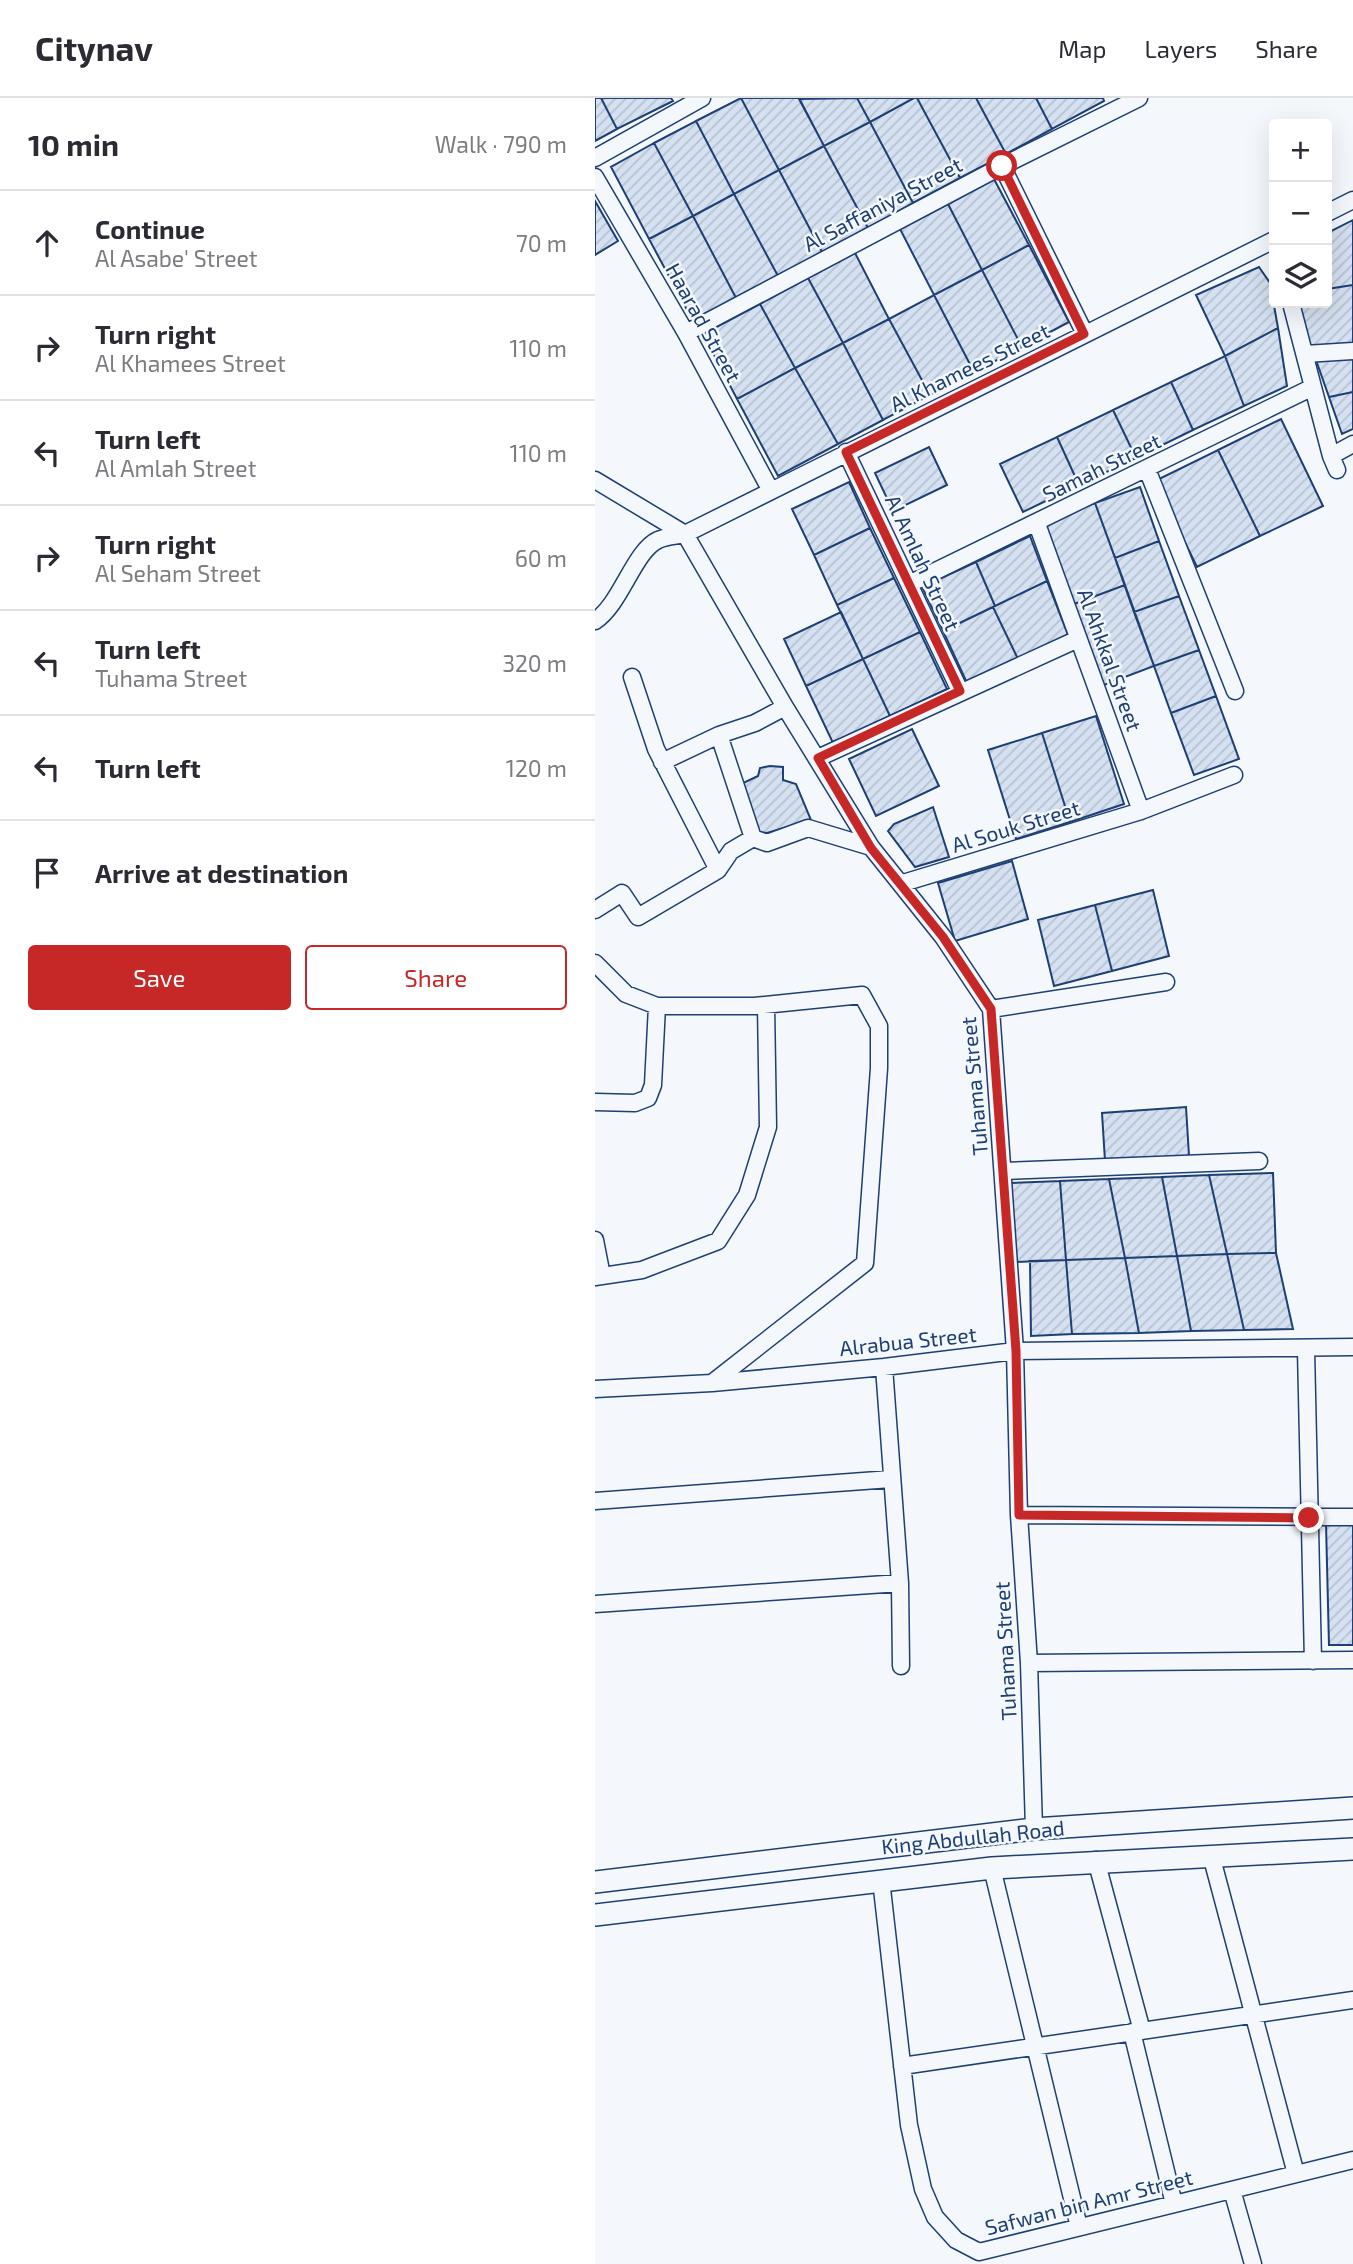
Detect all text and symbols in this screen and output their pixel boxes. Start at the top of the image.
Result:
text: Citynav [35,28,153,68]
text: Map [1058,34,1106,63]
text: Layers [1144,34,1217,63]
text: Share [1255,34,1318,63]
map controls [1269,119,1332,308]
button: + [1269,119,1332,182]
text: 10 min [28,126,119,162]
text: Walk · 790 m [435,130,567,158]
route start [986,150,1017,181]
street label: Al Saffaniya Street [799,151,966,256]
button: − [1269,182,1332,245]
text: Continue [95,213,205,244]
icon: ahead [28,224,66,262]
text: 70 m [516,229,567,257]
text: Al Asabe' Street [95,244,258,272]
button: layers [1269,245,1332,308]
street label: Haarad Street [661,258,747,386]
street label: Al Khamees Street [886,317,1053,416]
text: Turn right [95,318,216,349]
icon: right [28,329,66,367]
text: 110 m [510,334,567,362]
text: Al Khamees Street [95,349,286,377]
text: Turn left [95,423,201,454]
street label: Samah Street [1038,427,1165,506]
icon: left [28,434,66,472]
text: 110 m [510,439,567,467]
text: Al Amlah Street [95,454,256,482]
street label: Al Amlah Street [881,490,966,634]
text: Turn right [95,528,216,559]
icon: right [28,539,66,577]
text: 60 m [515,544,567,572]
text: Al Seham Street [95,559,261,587]
street label: Al Ahkkal Street [1073,585,1148,734]
text: Turn left [95,633,201,664]
icon: left [28,644,66,682]
text: 320 m [502,649,567,677]
text: Tuhama Street [95,664,247,692]
icon: left [28,749,66,787]
text: Turn left [95,752,201,783]
text: 120 m [506,754,567,782]
street label: Al Souk Street [948,794,1083,857]
icon: arrive [28,854,66,892]
text: Arrive at destination [95,857,348,888]
button: Save [28,945,291,1010]
button: Share [305,945,567,1010]
street label: Tuhama Street [955,1016,992,1156]
street label: Alrabua Street [838,1321,978,1360]
route end [1293,1502,1324,1533]
street label: Tuhama Street [988,1581,1021,1721]
street label: King Abdullah Road [880,1814,1066,1859]
street label: Safwan bin Amr Street [982,2164,1195,2239]

